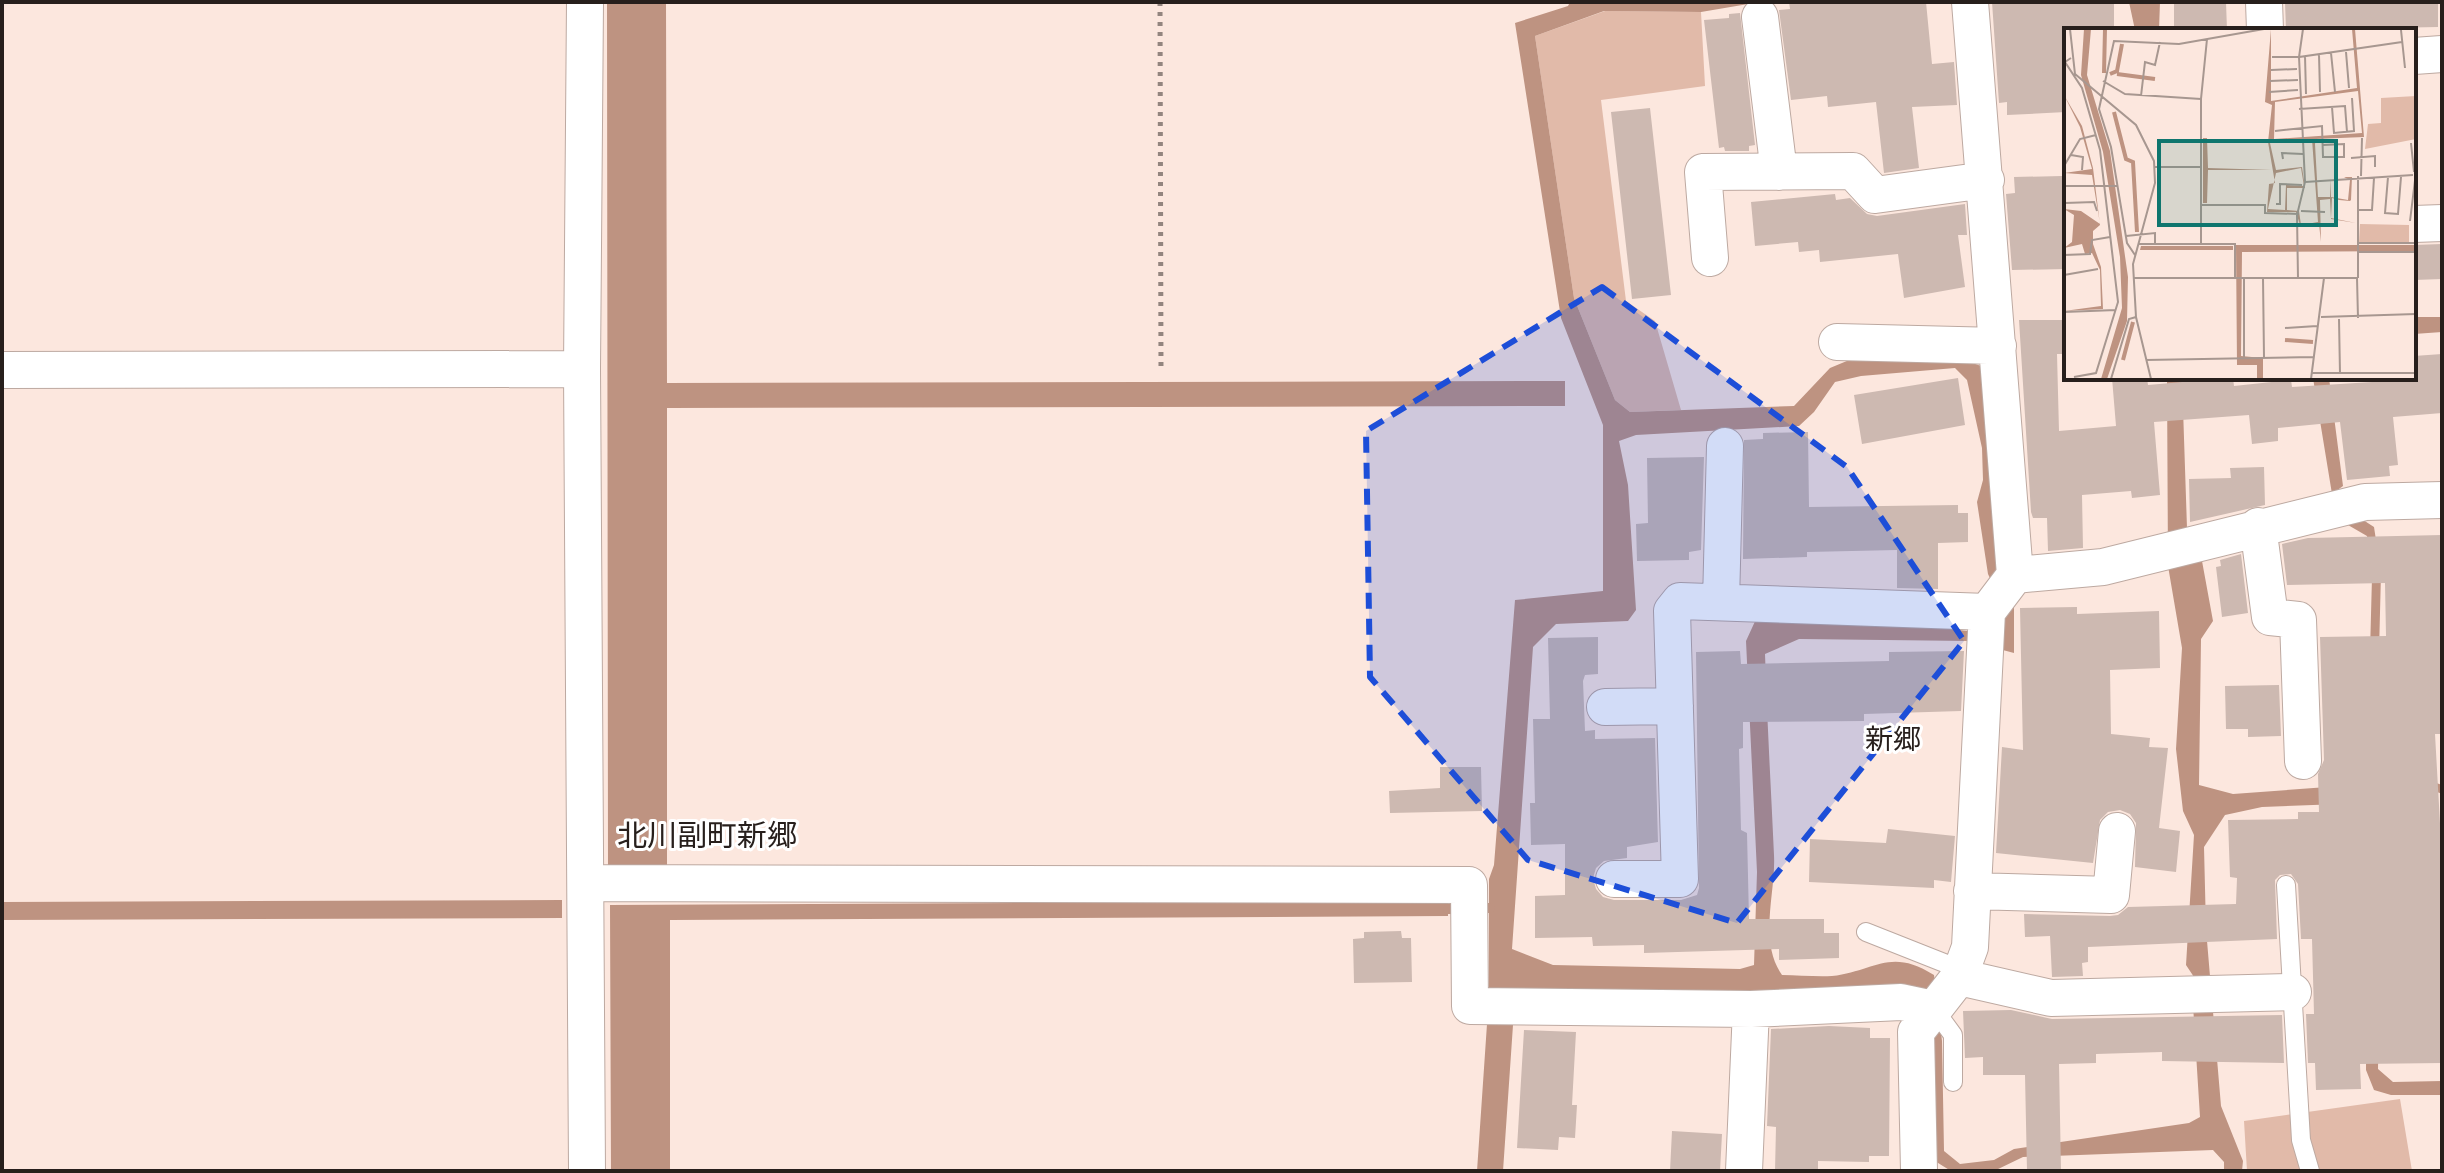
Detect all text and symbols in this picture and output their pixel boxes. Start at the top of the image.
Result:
inset map [2064,28,2416,380]
district label: 新郷 [1865,720,1921,759]
district label: 北川副町新郷 [617,814,797,857]

